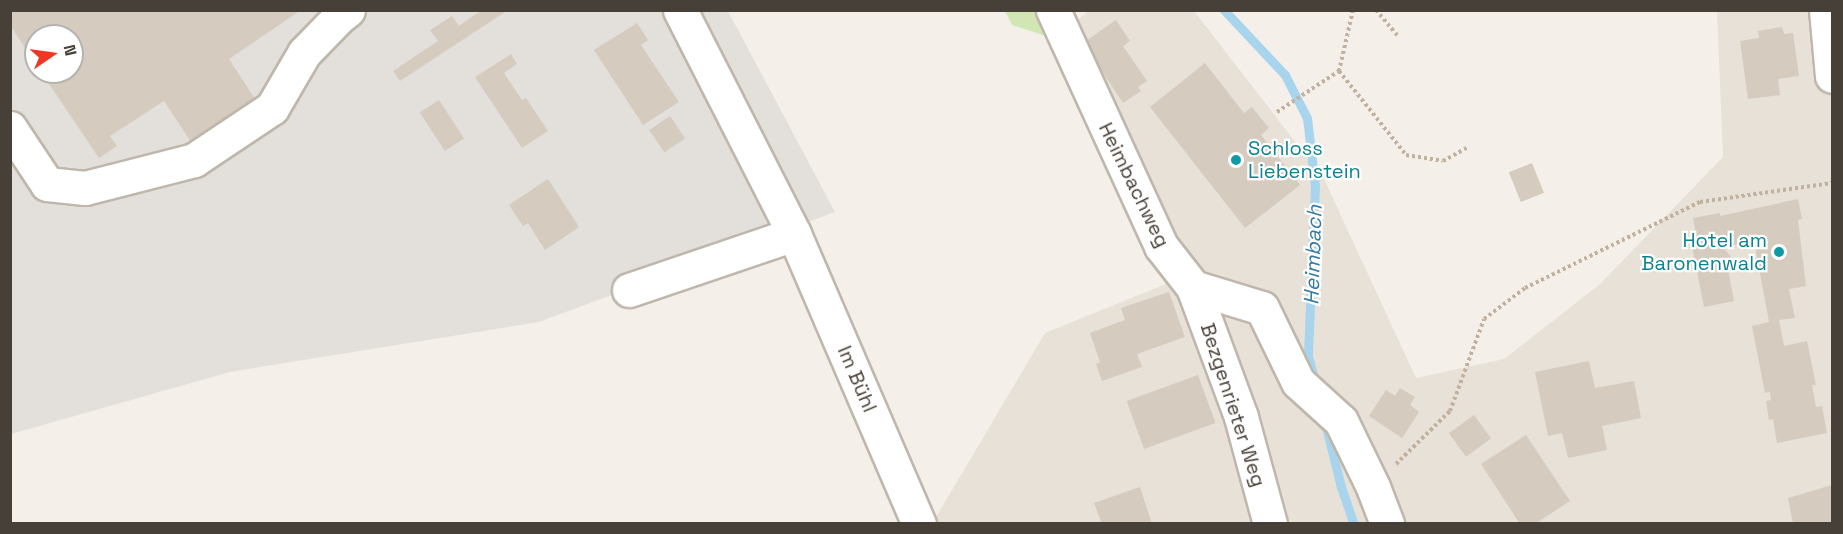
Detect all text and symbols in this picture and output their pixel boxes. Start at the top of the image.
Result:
north arrow [24,24,84,84]
text: N [59,43,82,58]
street label: Heimbachweg [1093,119,1175,251]
place label: Schloss Liebenstein [1248,136,1361,183]
marker: Schloss Liebenstein [1229,153,1243,167]
water label: Heimbach [1299,205,1327,305]
place label: Hotel am Baronenwald [1641,228,1767,275]
marker: Hotel am Baronenwald [1772,245,1786,259]
street label: Bezgenrieter Weg [1195,320,1271,490]
street label: Im Bühl [832,342,882,416]

